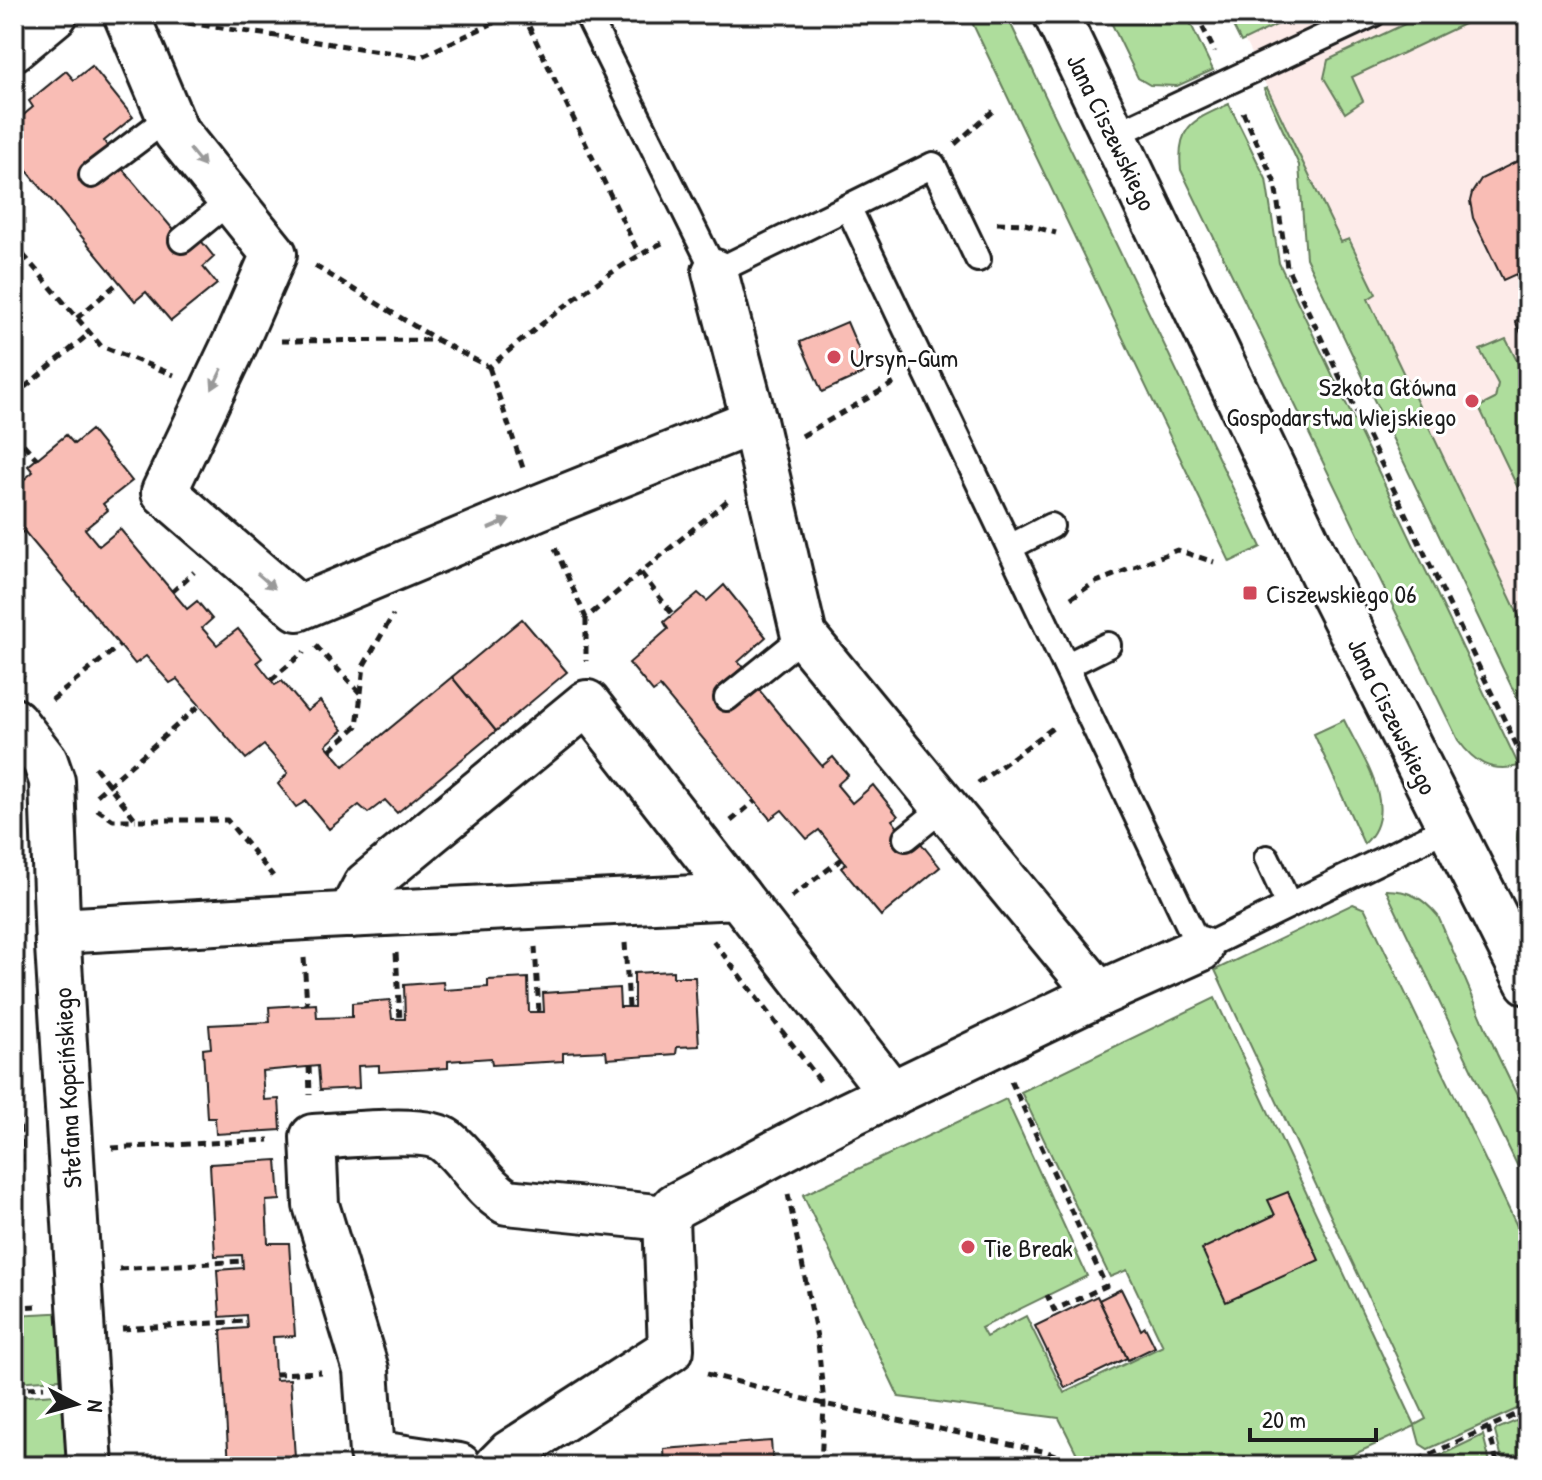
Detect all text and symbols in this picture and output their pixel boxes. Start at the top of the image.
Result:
street label: Jana Ciszewskiego [1059,48,1165,216]
one-way arrow [188,148,205,168]
place label: Ursyn-Gum [850,340,958,375]
marker: Ursyn-Gum [825,348,843,366]
one-way arrow [210,368,224,391]
place label: Szkoła Główna Gospodarstwa Wiejskiego [1227,369,1456,434]
marker: Szkoła Główna Gospodarstwa Wiejskiego [1463,392,1481,410]
one-way arrow [487,517,511,530]
one-way arrow [256,571,276,589]
place label: Ciszewskiego 06 [1266,576,1417,611]
marker: Ciszewskiego 06 [1241,584,1259,602]
street label: Jana Ciszewskiego [1340,632,1446,800]
street label: Stefana Kopcińskiego [44,987,90,1189]
place label: Tie Break [984,1230,1073,1265]
marker: Tie Break [959,1238,977,1256]
north arrow [36,1364,116,1444]
scale bar [1250,1392,1376,1442]
text: N [80,1399,111,1414]
text: 20 m [1262,1403,1306,1435]

